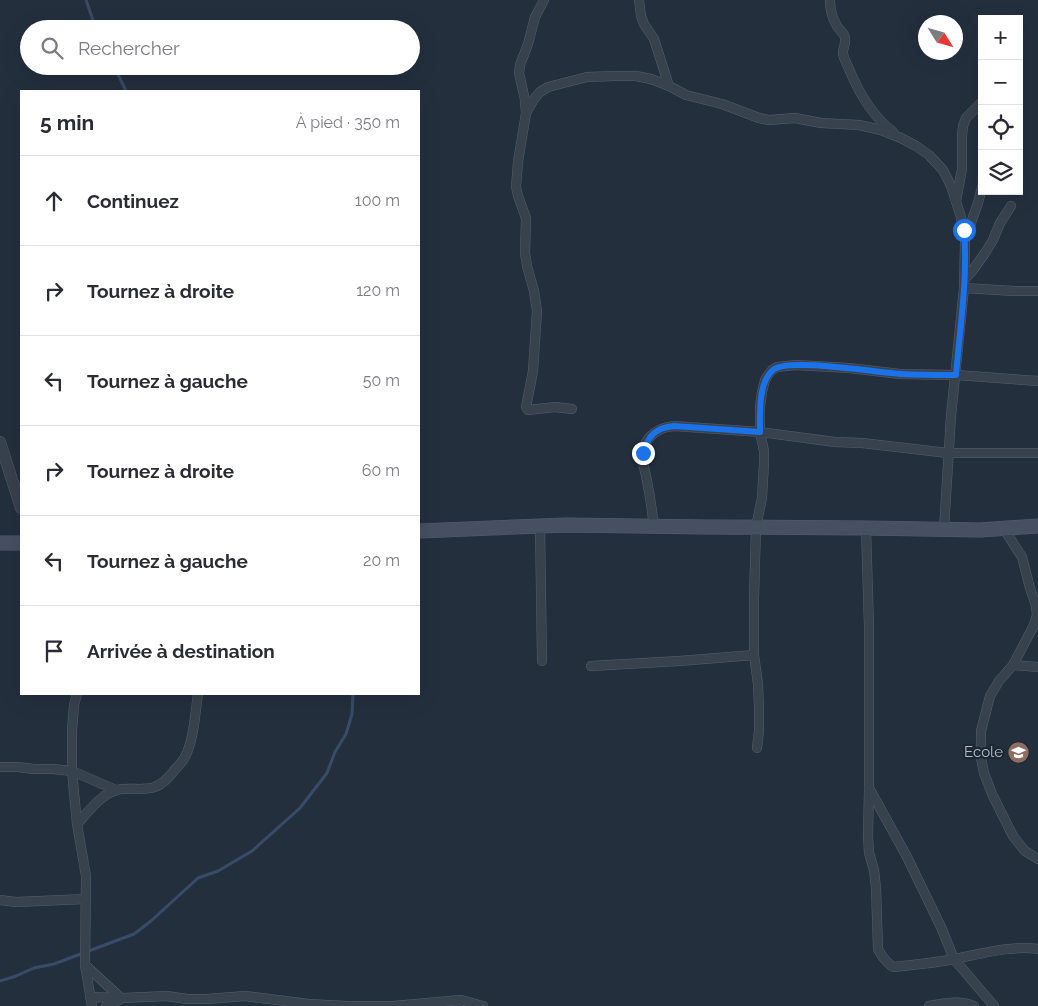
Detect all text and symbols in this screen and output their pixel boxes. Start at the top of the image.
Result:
north arrow [918,15,963,60]
map controls [978,15,1023,195]
button: + [978,15,1023,60]
search box [20,20,420,75]
icon: search [38,34,66,62]
text: Rechercher [78,37,180,59]
button: − [978,60,1023,105]
button: locate [978,105,1023,150]
text: 5 min [40,110,94,135]
text: À pied · 350 m [296,113,400,132]
button: layers [978,150,1023,195]
icon: ahead [40,187,68,215]
text: Continuez [87,190,179,212]
text: 100 m [355,191,400,210]
route start [953,219,976,242]
icon: right [40,277,68,305]
text: Tournez à droite [87,280,234,302]
text: 120 m [356,281,400,300]
icon: left [40,367,68,395]
text: Tournez à gauche [87,370,248,392]
text: 50 m [363,371,400,390]
route end [632,442,655,465]
icon: right [40,457,68,485]
text: Tournez à droite [87,460,234,482]
text: 60 m [362,461,400,480]
icon: left [40,547,68,575]
text: Tournez à gauche [87,550,248,572]
text: 20 m [363,551,400,570]
icon: arrive [40,637,68,665]
text: Arrivée à destination [87,640,275,662]
school or university icon: Ecole [1007,740,1031,764]
place label: Ecole [964,743,1003,761]

